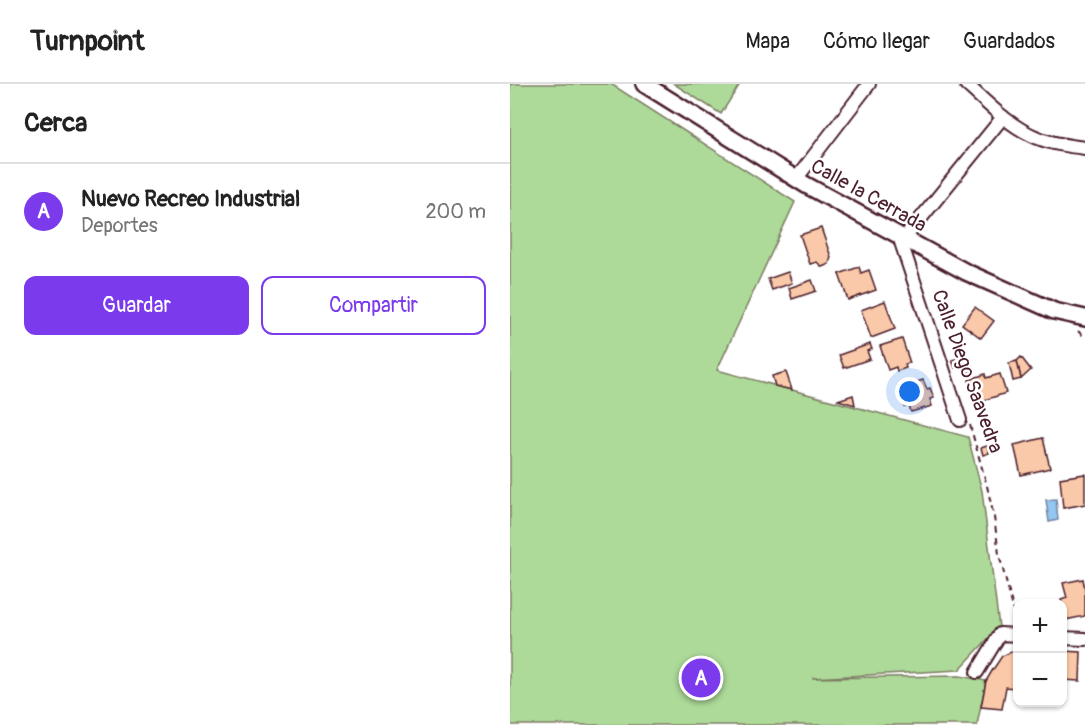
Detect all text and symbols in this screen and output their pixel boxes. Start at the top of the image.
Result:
text: Turnpoint [30,24,144,59]
text: Mapa [745,28,790,55]
text: Cómo llegar [823,28,930,55]
text: Guardados [963,28,1055,55]
text: Cerca [24,107,87,139]
street label: Calle la Cerrada [806,153,931,238]
text: Nuevo Recreo Industrial [81,185,300,213]
text: A [37,199,50,224]
text: 200 m [425,199,486,224]
text: Deportes [81,213,158,238]
button: Guardar [24,276,249,335]
button: Compartir [261,276,486,335]
street label: Calle Diego Saavedra [926,286,1009,456]
your location [895,377,924,406]
map controls [1013,599,1067,707]
button: + [1013,599,1067,653]
button: − [1013,653,1067,707]
pin: A [682,656,720,700]

